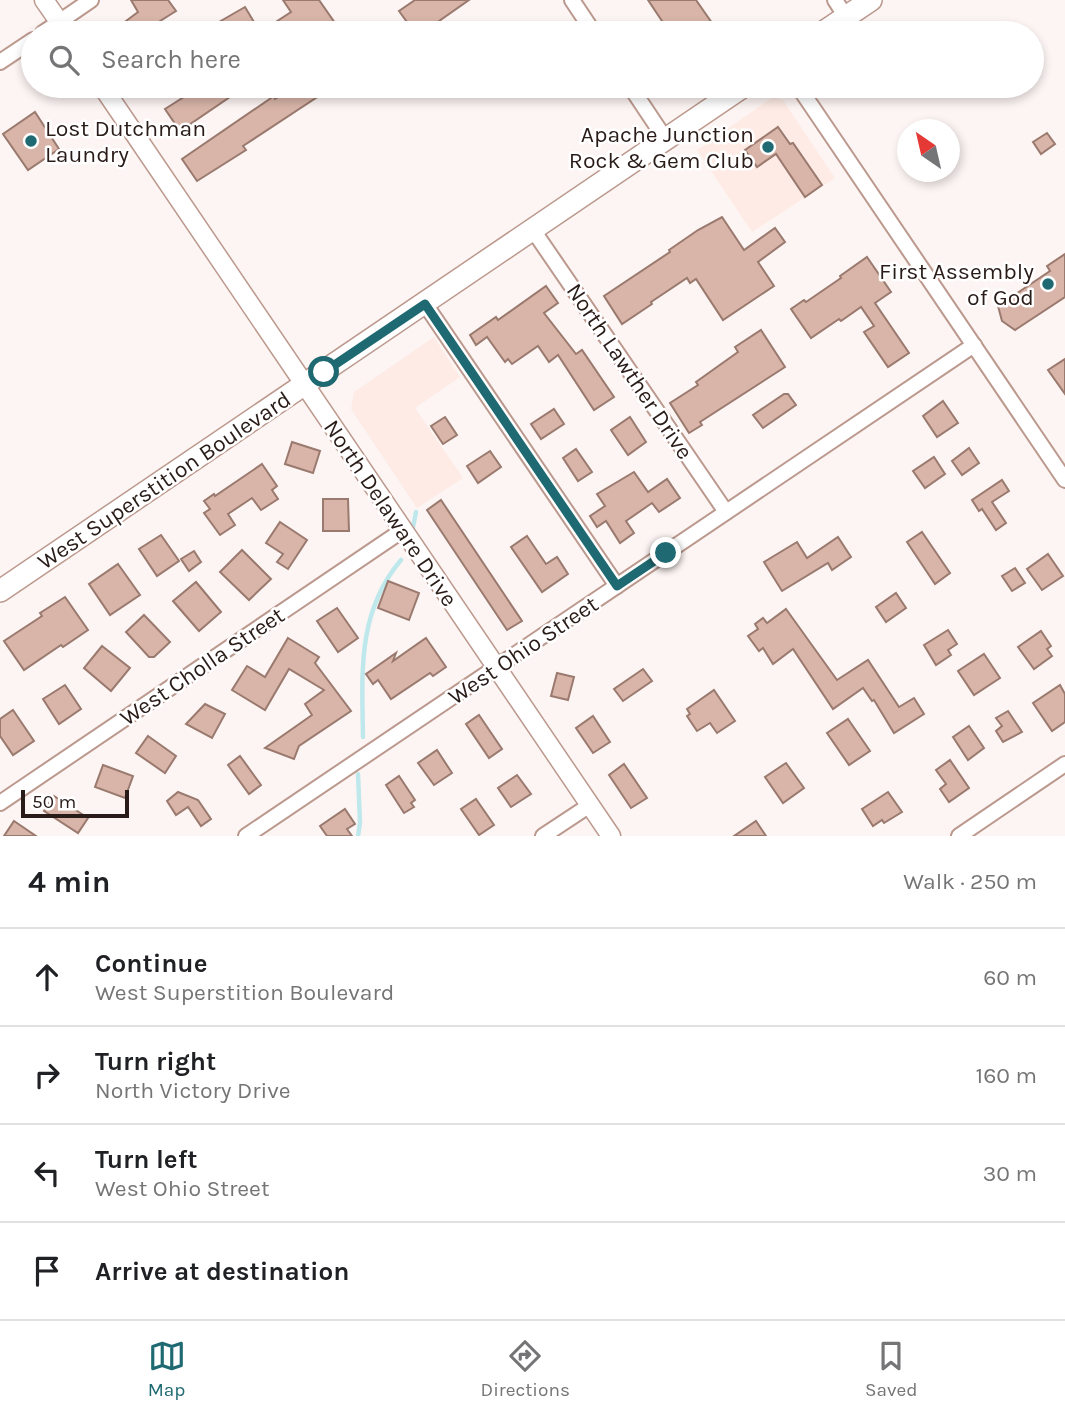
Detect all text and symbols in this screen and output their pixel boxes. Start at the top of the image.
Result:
search box [21,21,1044,98]
icon: search [45,41,83,79]
text: Search here [101,44,241,75]
place label: Lost Dutchman Laundry [45,115,206,168]
north arrow [897,119,960,182]
place label: Apache Junction Rock & Gem Club [569,121,754,174]
marker: Lost Dutchman Laundry [23,133,39,149]
marker: Apache Junction Rock & Gem Club [760,139,776,155]
place label: First Assembly of God [879,258,1034,311]
marker: First Assembly of God [1040,276,1056,292]
street label: North Lawther Drive [561,278,699,464]
route start [308,356,339,387]
street label: West Superstition Boulevard [33,386,296,575]
street label: North Delaware Drive [318,415,463,612]
route end [650,537,681,568]
street label: West Ohio Street [443,590,603,710]
street label: West Cholla Street [115,601,290,731]
scale bar [21,787,130,819]
text: 50 m [32,791,76,813]
text: 4 min [28,864,110,900]
text: Walk · 250 m [903,868,1037,895]
text: Continue [95,948,207,979]
icon: ahead [28,958,66,996]
text: 60 m [983,964,1037,991]
text: West Superstition Boulevard [95,979,394,1006]
text: Turn right [95,1046,216,1077]
icon: right [28,1056,66,1094]
text: 160 m [976,1062,1037,1089]
text: North Victory Drive [95,1077,291,1104]
text: Turn left [95,1144,197,1175]
icon: left [28,1154,66,1192]
text: 30 m [983,1160,1037,1187]
text: West Ohio Street [95,1175,270,1202]
icon: arrive [28,1252,66,1290]
text: Arrive at destination [95,1256,349,1287]
tab: Map [148,1337,186,1401]
tab: Directions [481,1337,570,1401]
tab: Saved [865,1337,917,1401]

